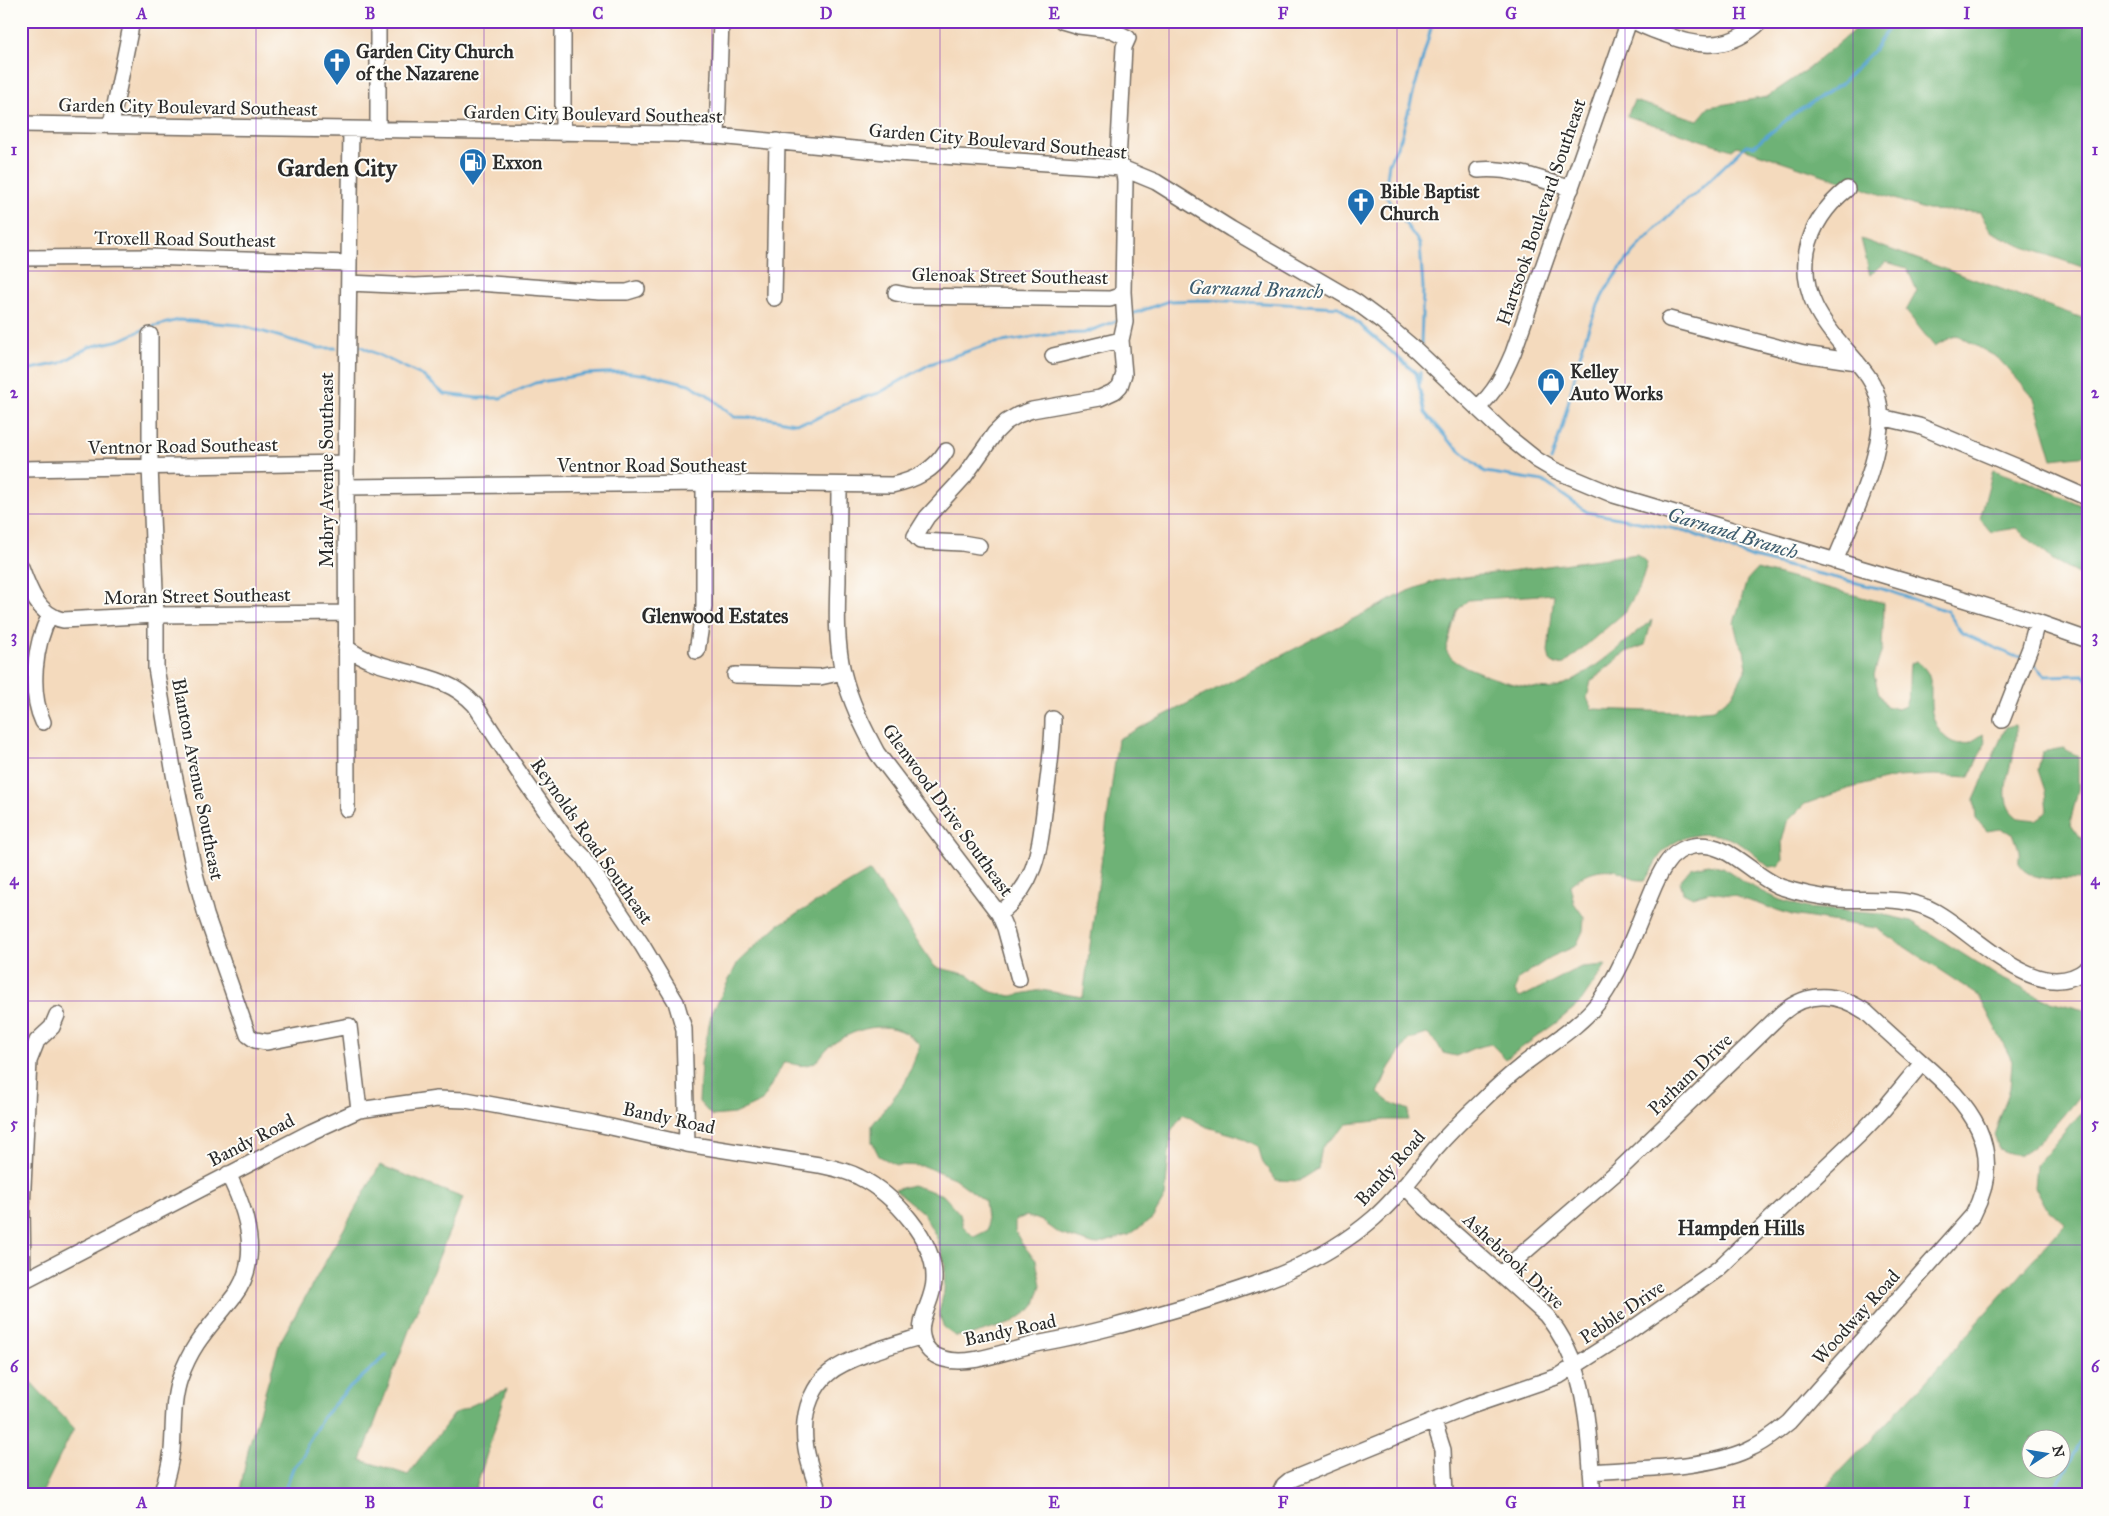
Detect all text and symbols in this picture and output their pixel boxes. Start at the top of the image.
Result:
text: A [136,4,148,23]
text: B [365,4,375,23]
text: C [593,4,604,23]
text: D [820,4,833,23]
text: E [1048,4,1060,23]
text: F [1278,4,1289,23]
text: G [1505,4,1517,23]
text: H [1732,4,1746,23]
text: I [1964,4,1971,23]
place label: Garden City Church of the Nazarene [356,40,514,85]
church icon: Garden City Church of the Nazarene [322,47,352,86]
street label: Garden City Boulevard Southeast [58,93,318,121]
street label: Hartsook Boulevard Southeast [1491,95,1591,328]
street label: Garden City Boulevard Southeast [463,100,723,128]
street label: Garden City Boulevard Southeast [868,118,1128,164]
text: 1 [11,140,18,159]
text: 1 [2092,140,2099,159]
fuel station icon: Exxon [458,147,488,186]
place label: Exxon [492,151,543,174]
district label: Garden City [277,153,398,183]
place label: Bible Baptist Church [1380,180,1480,225]
church icon: Bible Baptist Church [1346,187,1376,226]
street label: Troxell Road Southeast [94,226,276,252]
street label: Glenoak Street Southeast [911,263,1109,289]
water label: Garnand Branch [1188,275,1324,303]
place label: Kelley Auto Works [1568,360,1663,405]
shop icon: Kelley Auto Works [1536,367,1566,406]
street label: Mabry Avenue Southeast [315,372,338,568]
text: 2 [10,383,19,402]
text: 2 [2091,383,2100,402]
street label: Ventnor Road Southeast [87,433,278,459]
street label: Ventnor Road Southeast [556,454,747,477]
water label: Garnand Branch [1665,502,1801,564]
street label: Moran Street Southeast [103,583,291,609]
district label: Glenwood Estates [642,604,789,628]
text: 3 [11,627,17,647]
text: 3 [2092,627,2098,647]
street label: Blanton Avenue Southeast [167,676,229,882]
street label: Glenwood Drive Southeast [878,719,1019,901]
street label: Reynolds Road Southeast [526,753,658,929]
text: 4 [10,870,20,890]
text: 4 [2091,870,2101,890]
street label: Parham Drive [1643,1028,1737,1120]
street label: Bandy Road [621,1097,718,1139]
street label: Bandy Road [204,1108,298,1172]
text: 5 [10,1114,18,1133]
text: 5 [2091,1114,2099,1133]
street label: Bandy Road [1350,1125,1430,1211]
street label: Ashebrook Drive [1458,1207,1570,1314]
district label: Hampden Hills [1678,1216,1805,1241]
street label: Woodway Road [1807,1264,1905,1369]
street label: Pebble Drive [1575,1275,1669,1349]
street label: Bandy Road [962,1309,1059,1351]
text: 6 [10,1357,19,1376]
text: 6 [2091,1357,2100,1376]
north arrow [2022,1428,2072,1478]
text: N [2049,1444,2068,1459]
text: A [136,1493,148,1512]
text: B [365,1493,375,1512]
text: C [593,1493,604,1512]
text: D [820,1493,833,1512]
text: E [1048,1493,1060,1512]
text: F [1278,1493,1289,1512]
text: G [1505,1493,1517,1512]
text: H [1732,1493,1746,1512]
text: I [1964,1493,1971,1512]

